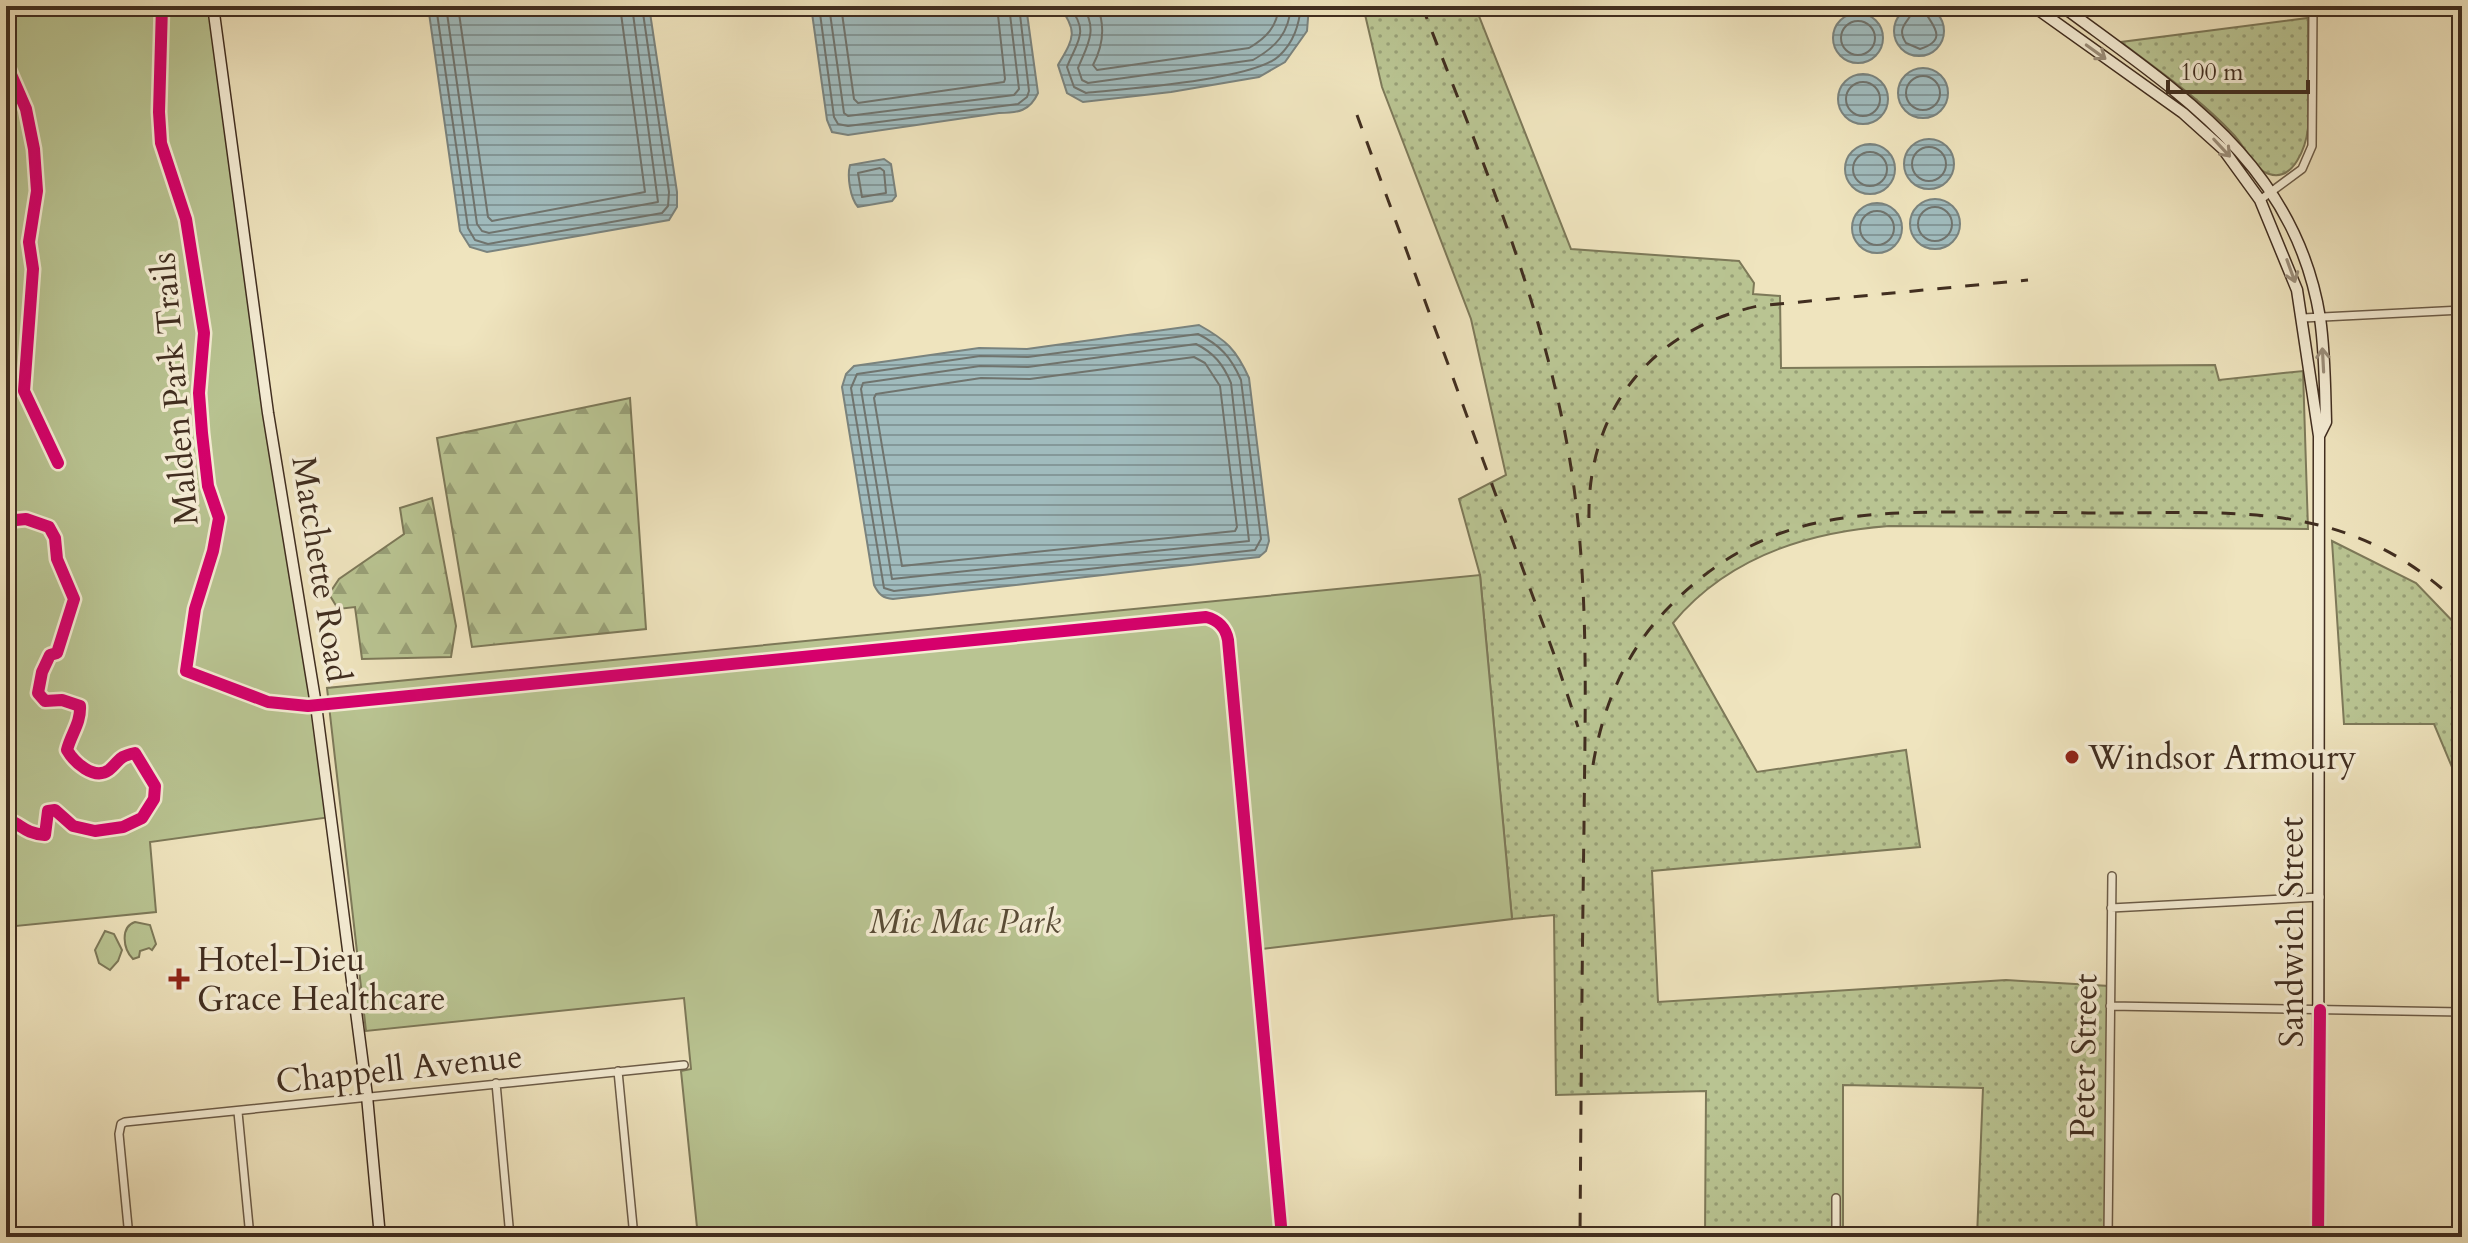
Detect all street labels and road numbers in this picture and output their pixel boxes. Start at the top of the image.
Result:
street label: Malden Park Trails [140,251,210,527]
street label: Matchette Road [280,453,362,685]
street label: Sandwich Street [2269,816,2315,1048]
street label: Peter Street [2060,973,2108,1139]
street label: Chappell Avenue [274,1033,525,1105]

